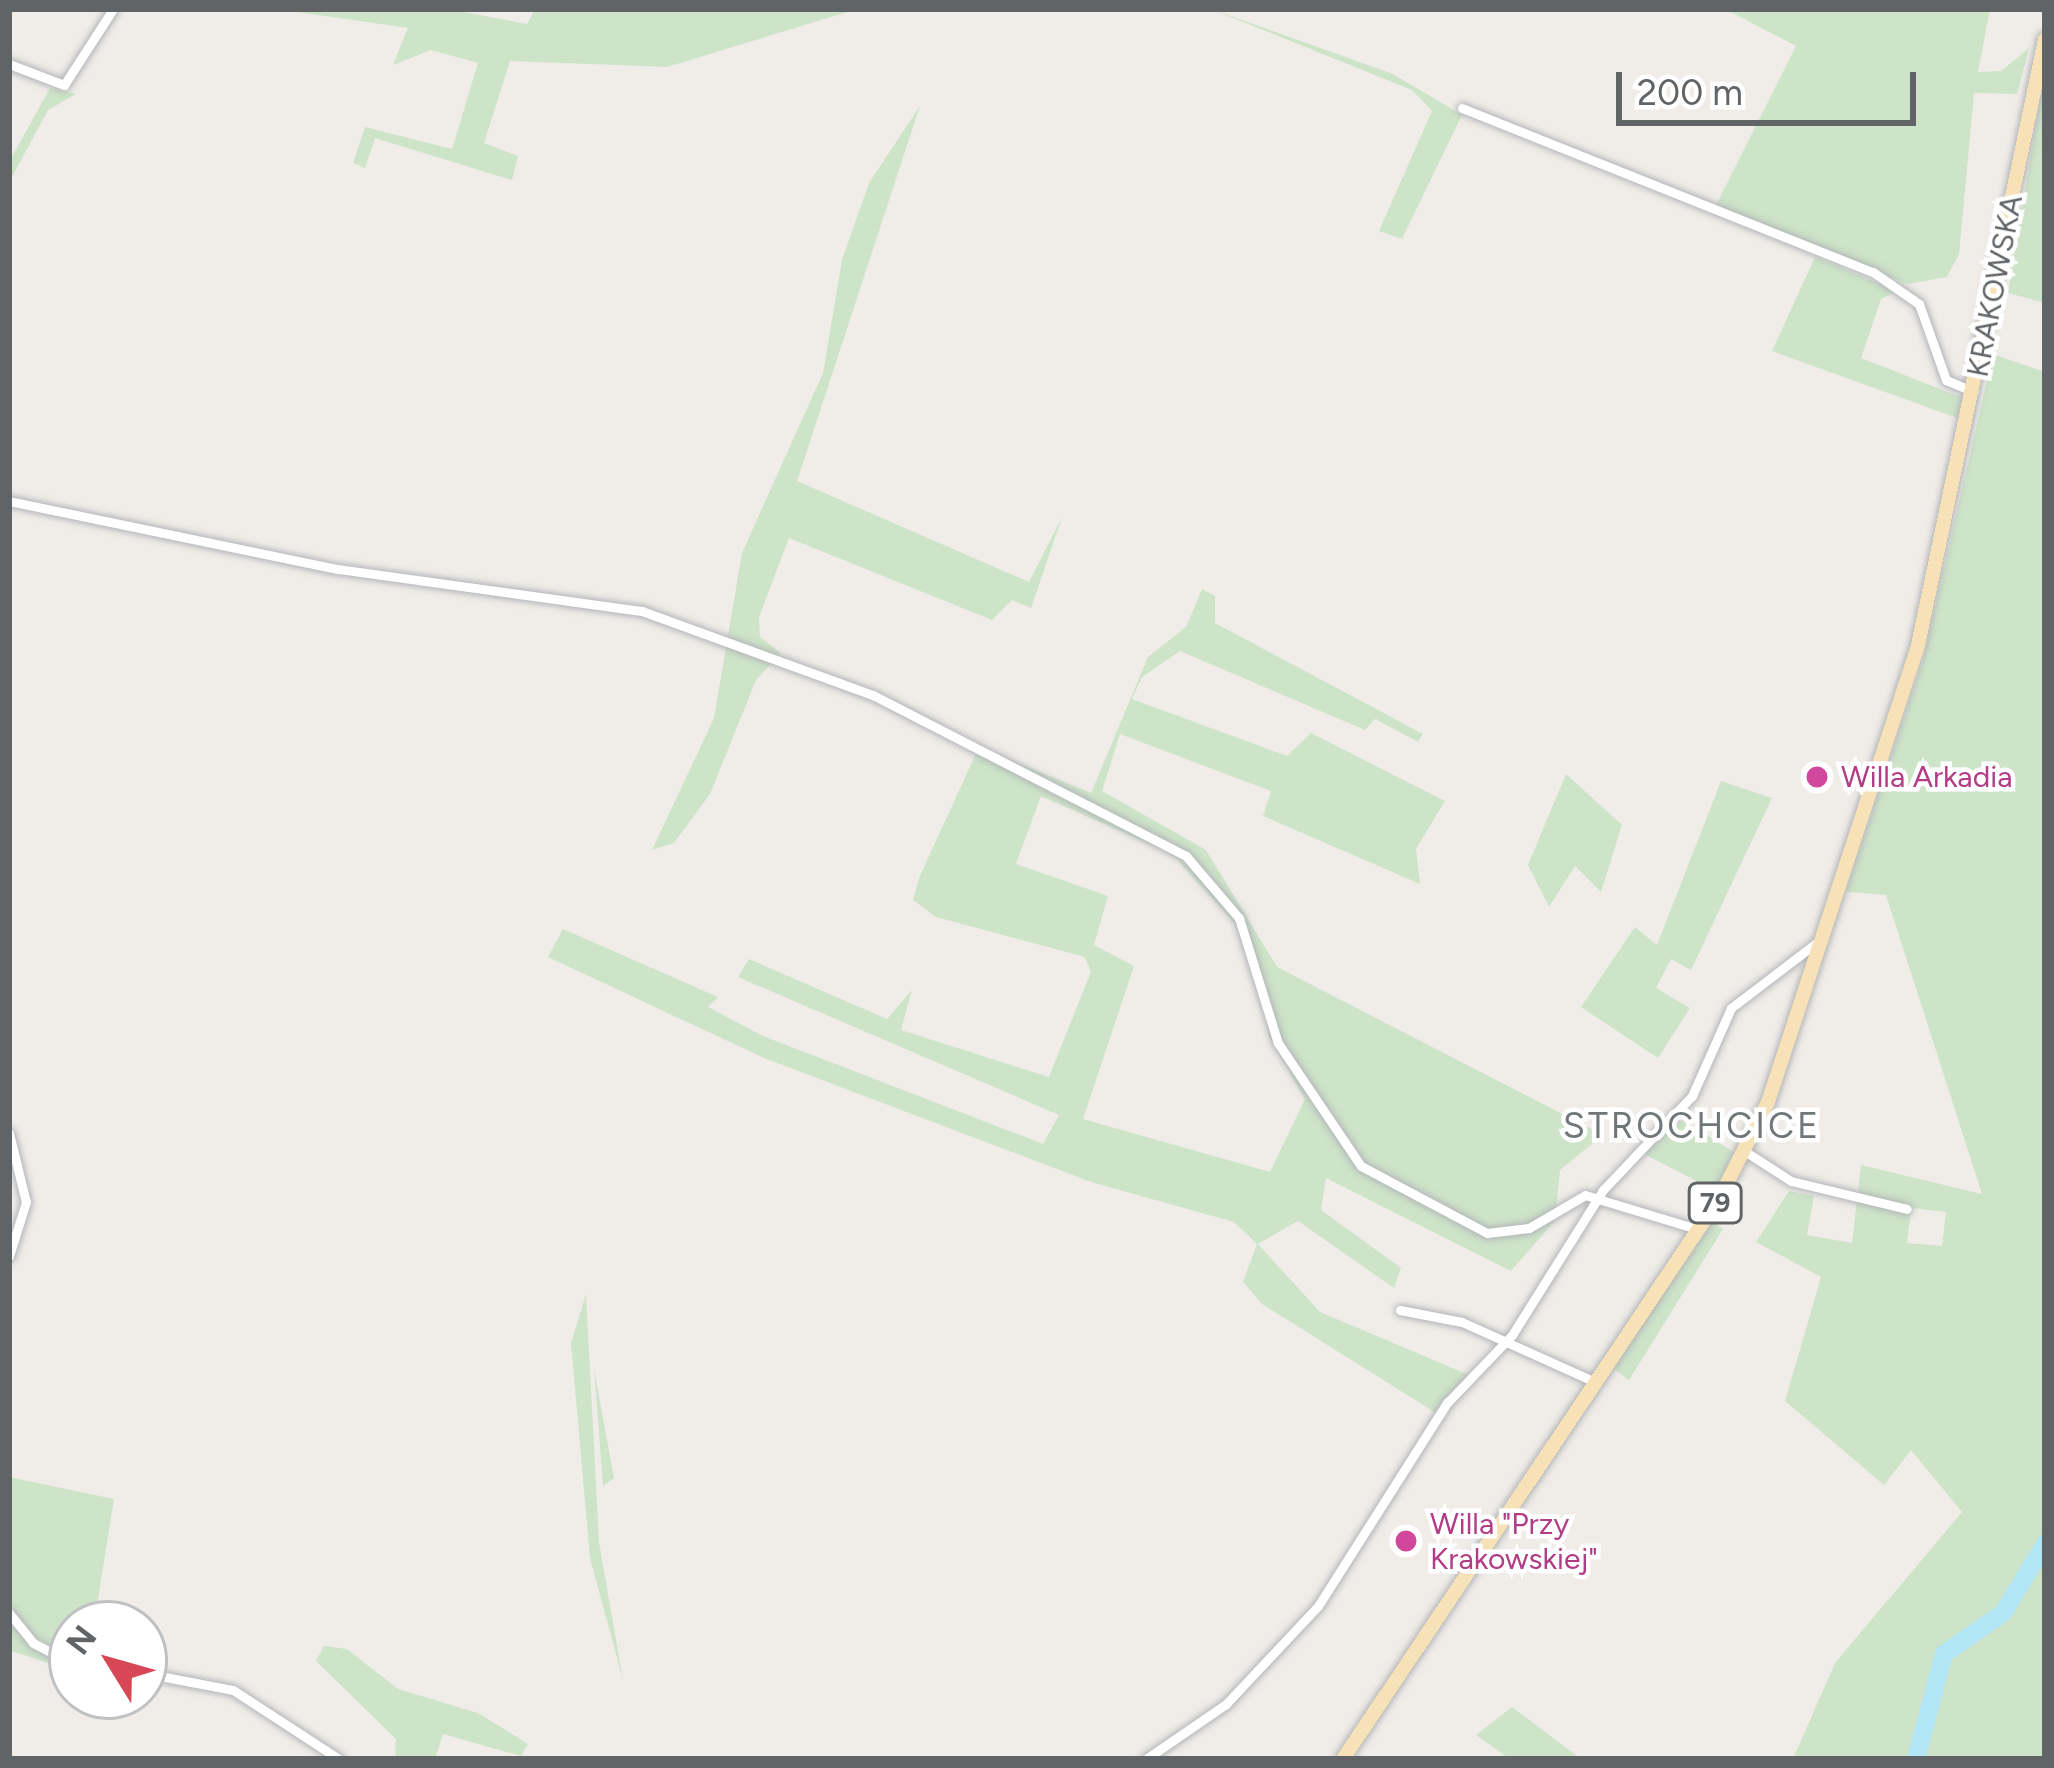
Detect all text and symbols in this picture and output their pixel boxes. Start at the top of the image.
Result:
scale bar [1622,48,1922,122]
text: 200 m [1637,71,1743,114]
street label: KRAKOWSKA [1960,192,2030,380]
place label: Willa Arkadia [1841,759,2012,795]
marker: Willa Arkadia [1804,764,1830,790]
district label: STROCHCICE [1563,1104,1821,1148]
road number: 79 [1685,1182,1745,1224]
place label: Willa "Przy Krakowskiej" [1430,1506,1598,1576]
marker: Willa "Przy Krakowskiej" [1393,1528,1419,1554]
north arrow [48,1600,168,1720]
text: N [58,1618,104,1662]

